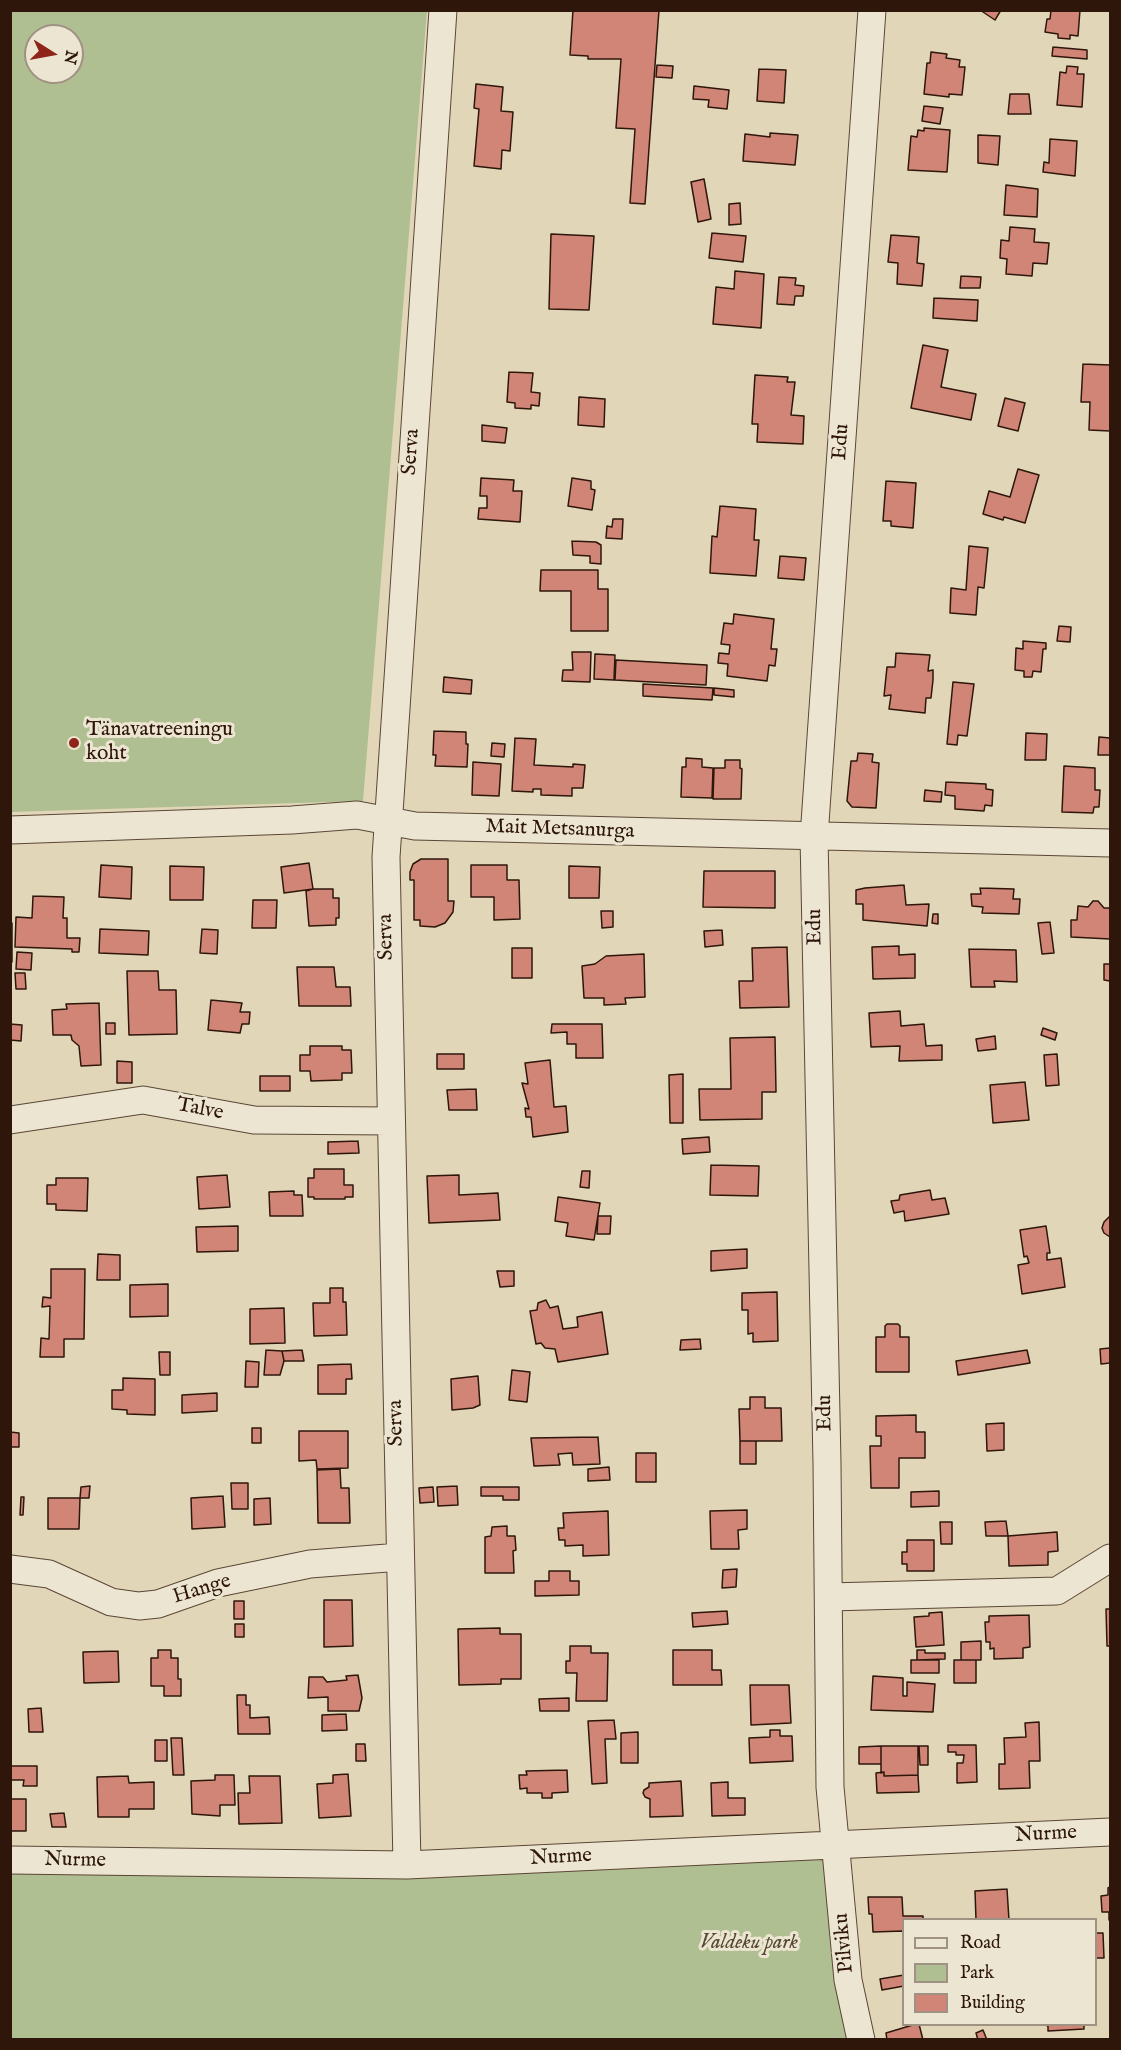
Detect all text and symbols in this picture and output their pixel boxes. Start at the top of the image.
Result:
north arrow [24,24,84,84]
text: N [59,48,81,66]
street label: Edu [828,423,856,461]
street label: Serva [398,428,426,476]
place label: Tänavatreeningu koht [86,718,233,768]
marker: Tänavatreeningu koht [67,736,81,750]
street label: Mait Metsanurga [485,815,635,845]
street label: Edu [803,908,829,946]
street label: Serva [374,914,400,960]
street label: Talve [174,1093,226,1127]
street label: Edu [813,1394,839,1432]
street label: Serva [384,1400,410,1446]
street label: Hange [170,1569,234,1611]
street label: Nurme [1014,1821,1078,1849]
street label: Nurme [529,1844,593,1872]
street label: Nurme [44,1848,106,1874]
street label: Pilviku [830,1912,860,1974]
legend [902,1918,1097,2026]
park label: Valdeku park [700,1931,798,1957]
text: Road [960,1932,1001,1955]
text: Park [960,1962,994,1985]
text: Building [960,1992,1025,2015]

